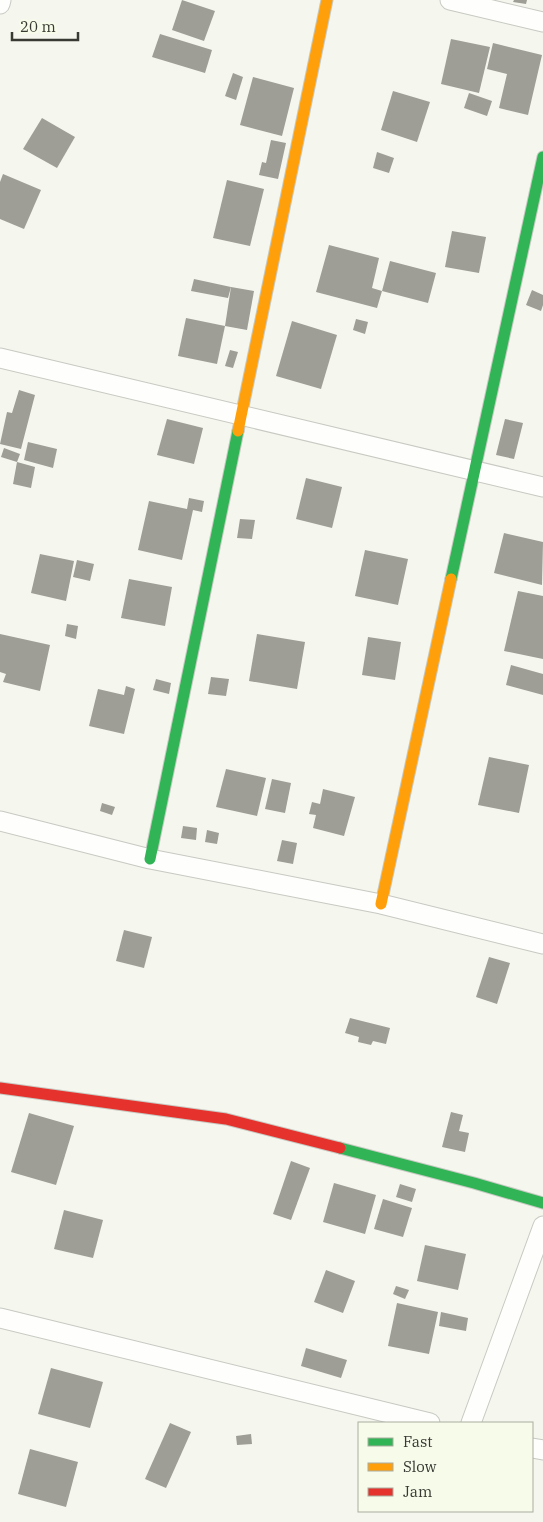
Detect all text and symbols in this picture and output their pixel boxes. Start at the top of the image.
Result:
scale bar [12,10,79,42]
text: 20 m [20,17,56,36]
legend [358,1422,533,1512]
text: Fast [403,1432,433,1451]
text: Slow [403,1457,437,1476]
text: Jam [403,1482,432,1501]

